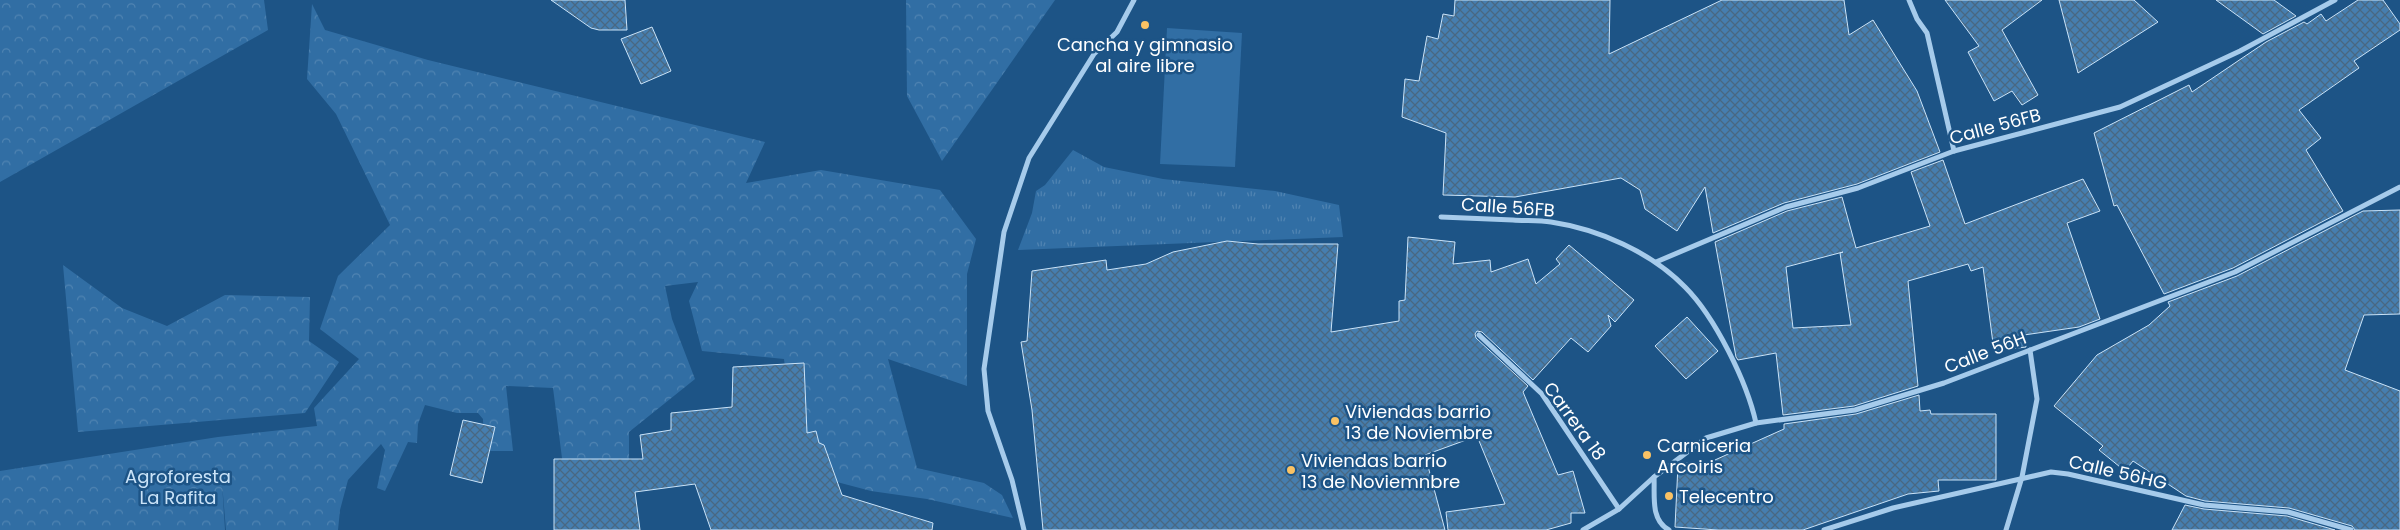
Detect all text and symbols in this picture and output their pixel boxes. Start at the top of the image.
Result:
marker: Cancha y gimnasio al aire libre [1139,19,1151,31]
place label: Cancha y gimnasio al aire libre [1057,32,1233,78]
street label: Calle 56FB [1946,102,2044,150]
street label: Calle 56FB [1460,191,1556,223]
street label: Calle 56H [1940,325,2030,379]
street label: Carrera 18 [1538,377,1612,465]
place label: Viviendas barrio 13 de Noviembre [1345,399,1493,445]
marker: Viviendas barrio 13 de Noviembre [1329,415,1341,427]
place label: Carniceria Arcoiris [1657,433,1751,479]
place label: Viviendas barrio 13 de Noviemnbre [1301,448,1460,494]
marker: Carniceria Arcoiris [1641,449,1653,461]
street label: Calle 56HG [2066,449,2170,495]
park label: Agroforesta La Rafita [125,464,231,510]
marker: Viviendas barrio 13 de Noviemnbre [1285,464,1297,476]
place label: Telecentro [1679,484,1774,509]
marker: Telecentro [1663,490,1675,502]

